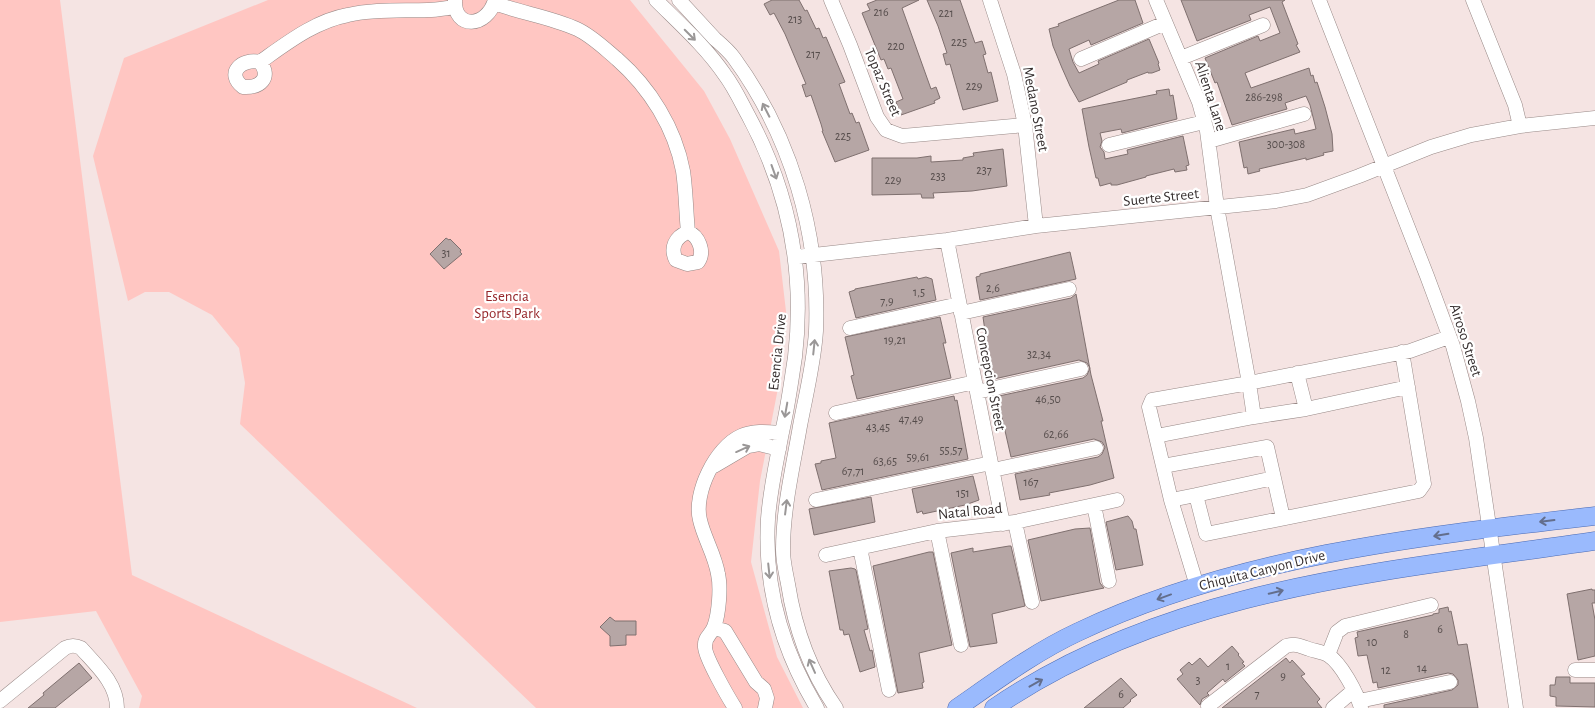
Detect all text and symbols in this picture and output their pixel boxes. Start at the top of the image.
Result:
house number: 216 [873,6,889,18]
house number: 221 [938,7,954,19]
house number: 213 [788,13,802,25]
one-way arrow [684,28,696,41]
house number: 225 [951,36,967,48]
house number: 220 [887,40,905,52]
street label: Topaz Street [862,46,904,119]
house number: 217 [806,48,820,60]
street label: Alienta Lane [1192,59,1229,133]
street label: Medano Street [1020,66,1051,153]
house number: 229 [966,80,983,92]
house number: 286-298 [1245,91,1283,103]
one-way arrow [761,103,770,118]
house number: 225 [835,130,851,142]
house number: 300-308 [1267,138,1305,150]
one-way arrow [770,164,779,179]
house number: 237 [976,164,992,176]
house number: 233 [930,170,946,182]
house number: 229 [885,174,902,186]
street label: Suerte Street [1123,186,1200,209]
house number: 31 [441,247,451,259]
house number: 2,6 [986,282,1000,294]
house number: 1,5 [913,286,925,298]
park label: Esencia Sports Park [474,289,540,321]
house number: 7,9 [880,295,894,307]
street label: Airoso Street [1447,302,1484,378]
street label: Esencia Drive [766,313,789,391]
street label: Concepcion Street [973,326,1008,432]
house number: 19,21 [884,334,906,346]
one-way arrow [809,340,819,356]
house number: 32,34 [1027,348,1051,360]
house number: 46,50 [1035,393,1061,405]
one-way arrow [781,401,791,417]
house number: 47,49 [899,413,924,425]
house number: 43,45 [866,421,890,433]
house number: 62,66 [1043,428,1069,440]
one-way arrow [735,444,750,454]
house number: 55,57 [940,444,962,456]
house number: 59,61 [906,451,930,463]
house number: 63,65 [873,455,897,467]
house number: 67,71 [842,465,864,477]
house number: 167 [1024,476,1038,488]
house number: 151 [956,487,970,499]
one-way arrow [781,500,791,516]
street label: Natal Road [937,501,1003,522]
one-way arrow [1539,516,1555,526]
one-way arrow [1434,531,1450,541]
street label: Chiquita Canyon Drive [1198,548,1327,593]
one-way arrow [765,562,774,578]
one-way arrow [1267,587,1283,596]
one-way arrow [1157,593,1172,602]
house number: 6 [1437,623,1443,635]
house number: 8 [1403,628,1409,640]
house number: 10 [1367,636,1377,648]
one-way arrow [806,659,816,674]
house number: 1 [1226,660,1230,672]
house number: 14 [1417,662,1427,674]
house number: 12 [1381,664,1391,676]
house number: 9 [1280,670,1286,682]
house number: 3 [1196,674,1201,686]
one-way arrow [1028,677,1042,687]
house number: 6 [1118,688,1124,700]
house number: 7 [1254,688,1260,700]

